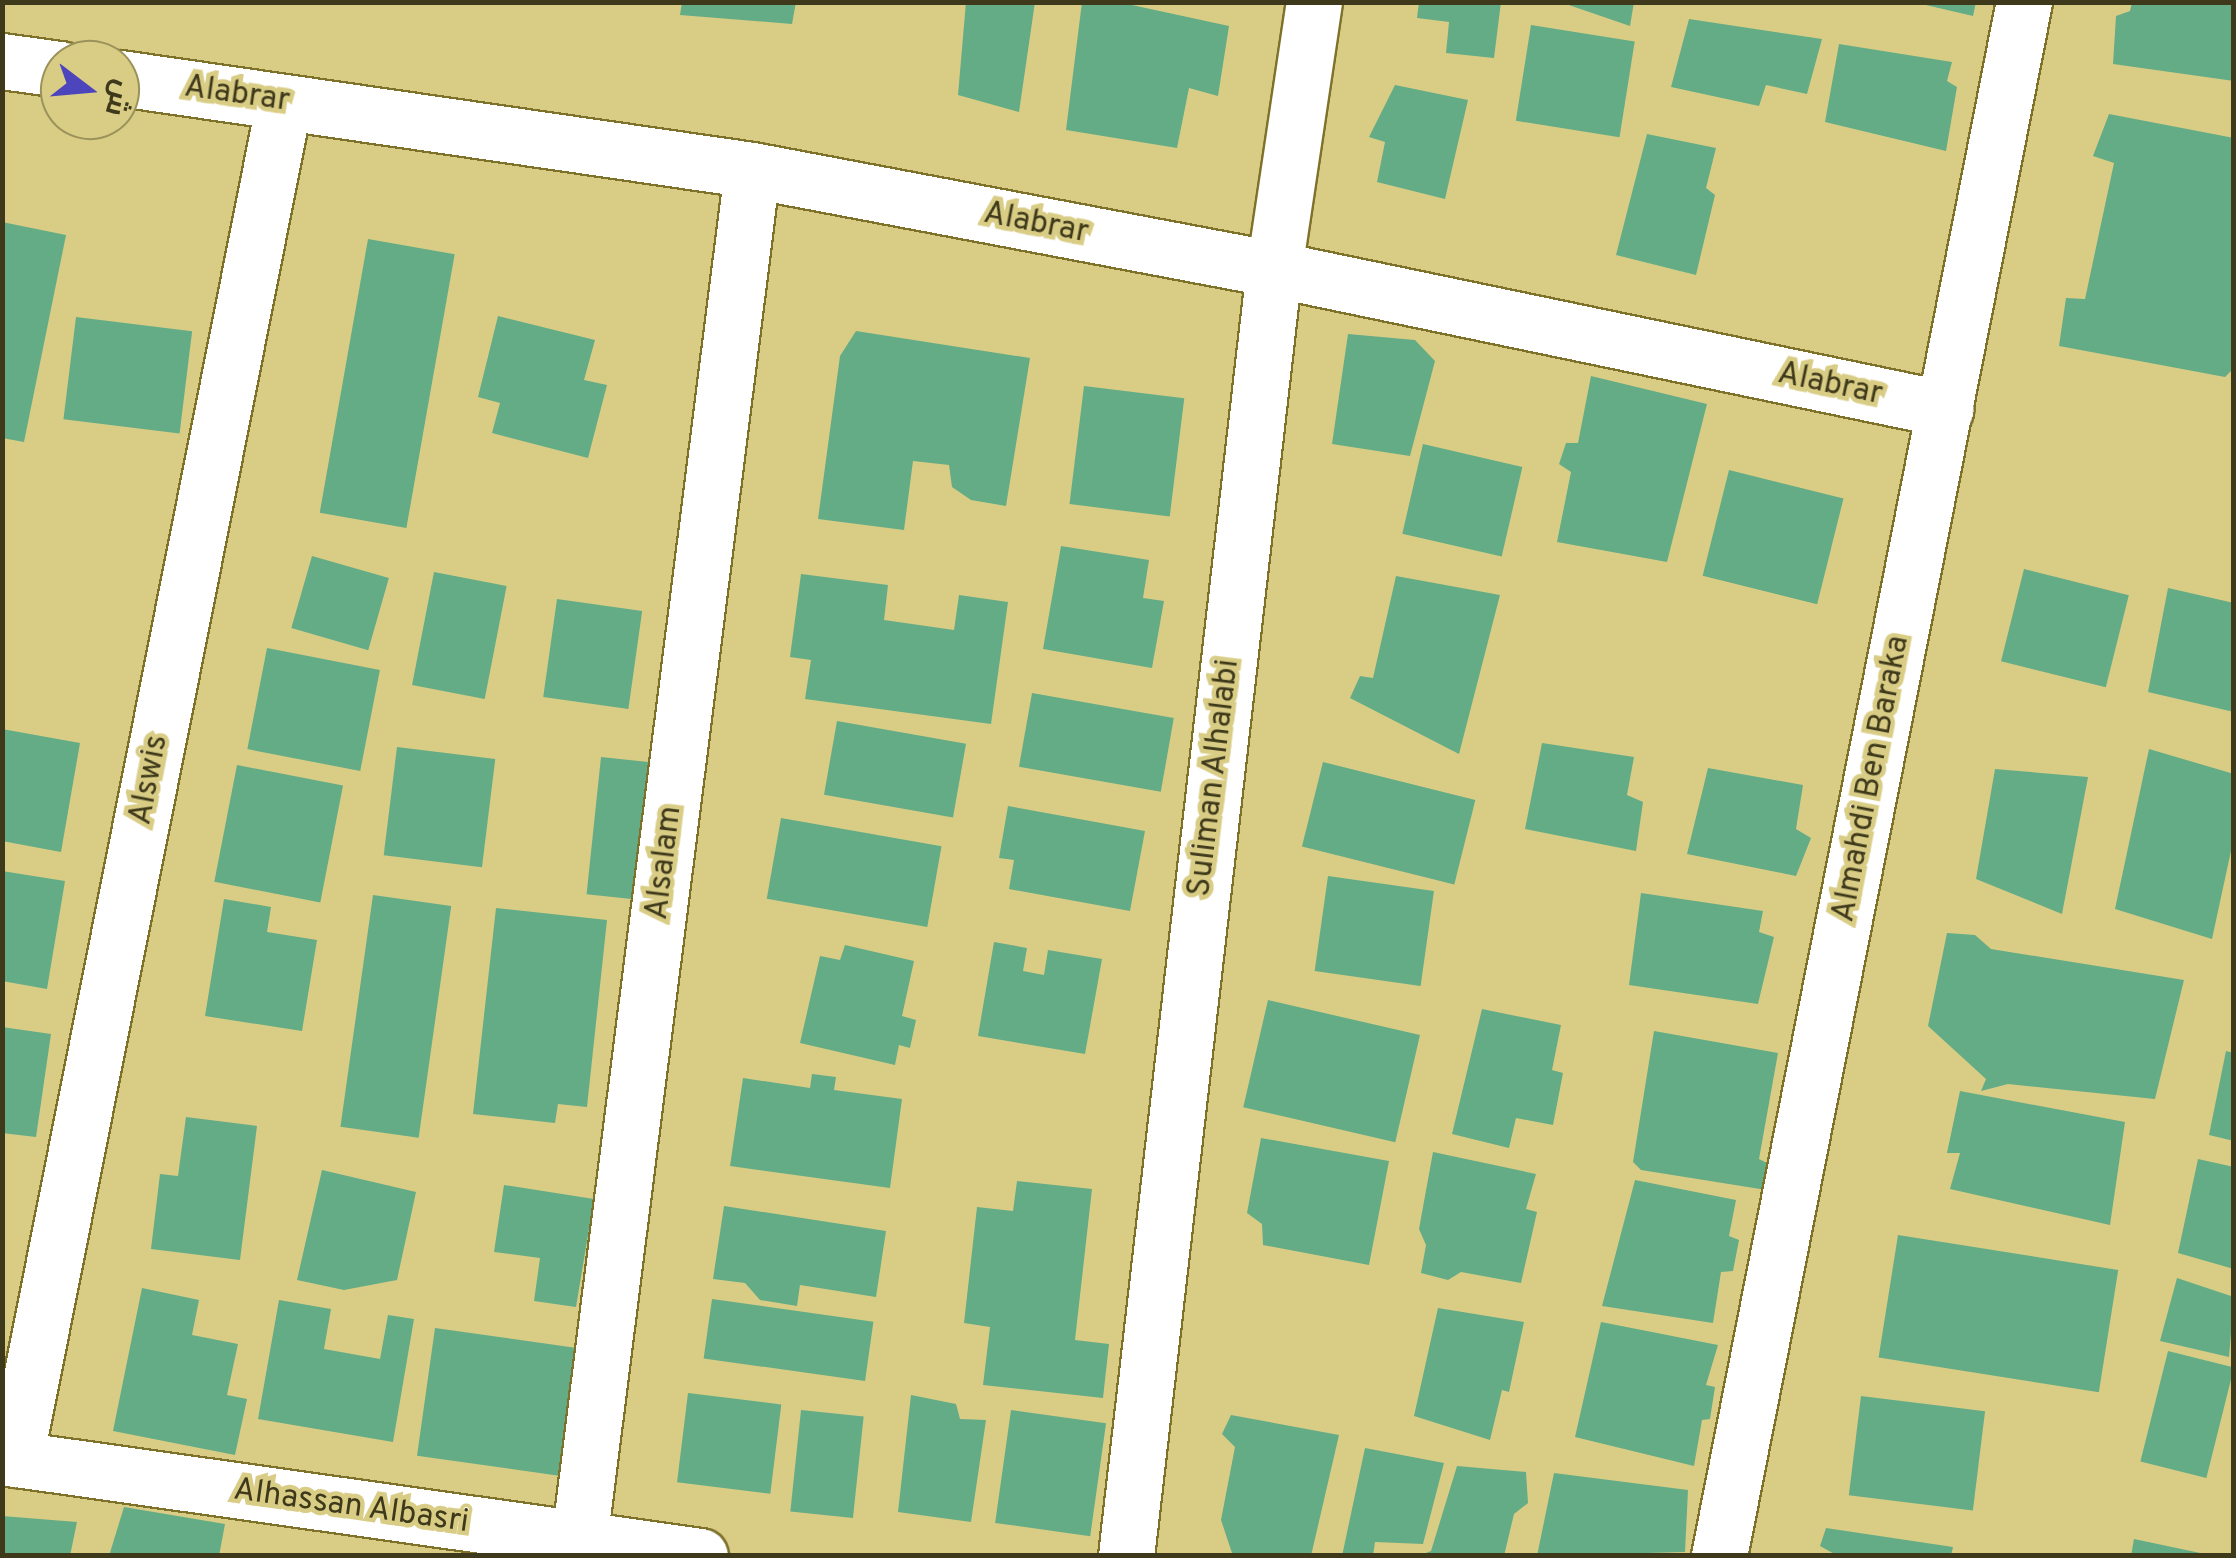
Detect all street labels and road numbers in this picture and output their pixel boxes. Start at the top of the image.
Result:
street label: Alabrar [182,69,292,121]
street label: Alabrar [980,195,1092,253]
street label: Alabrar [1774,355,1886,415]
street label: Almahdi Ben Baraka [1825,633,1919,925]
street label: Suliman Alhalabi [1181,656,1249,900]
street label: Alswis [122,732,178,828]
street label: Alsalam [639,804,691,922]
street label: Alhassan Albasri [230,1471,472,1543]

